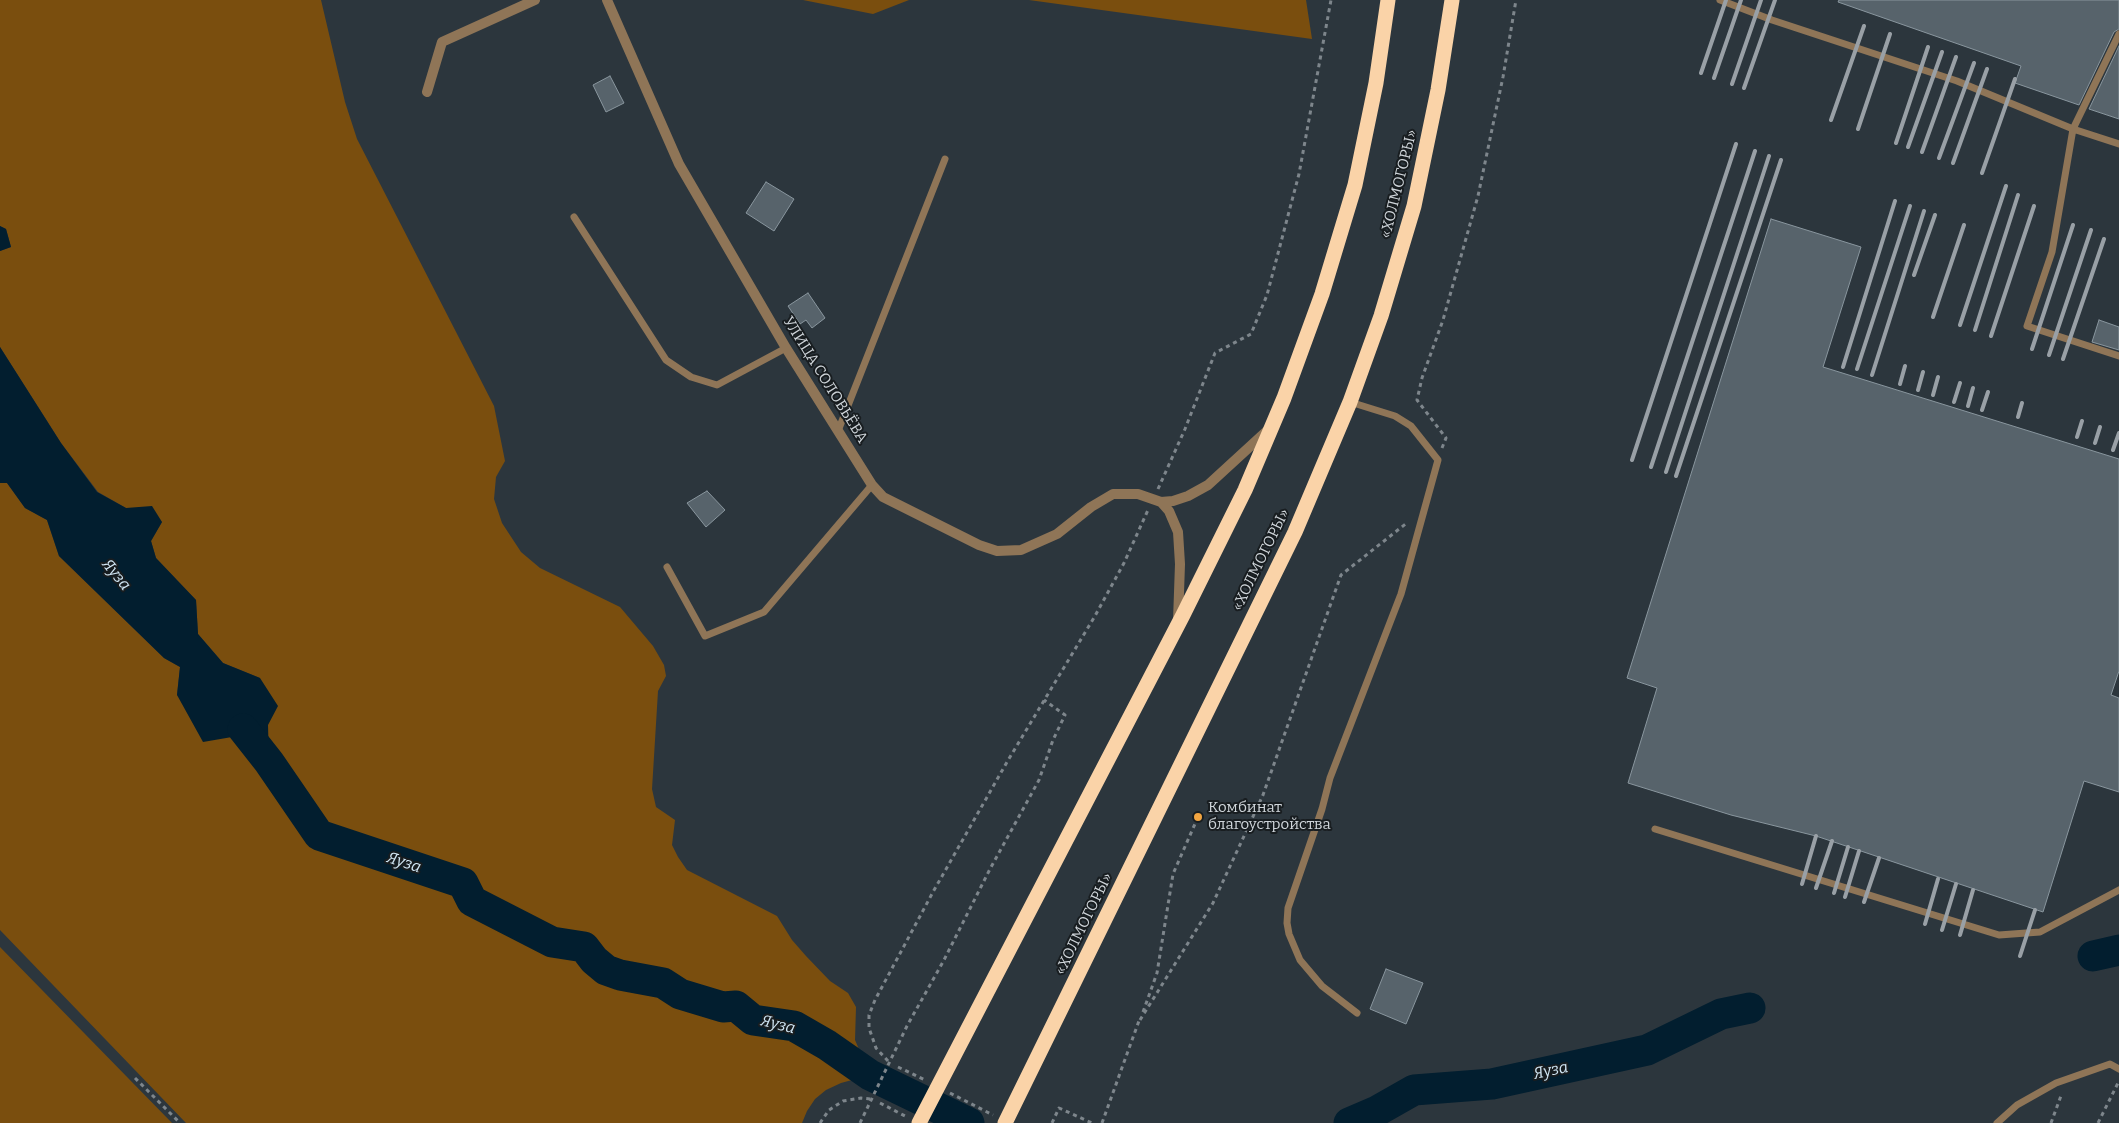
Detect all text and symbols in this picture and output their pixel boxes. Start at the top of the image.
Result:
street label: «ХОЛМОГОРЫ» [1377,128,1421,240]
street label: УЛИЦА СОЛОВЬЁВА [779,314,871,446]
street label: «ХОЛМОГОРЫ» [1229,506,1293,614]
water label: Яуза [98,555,134,595]
place label: Комбинат благоустройства [1208,799,1331,834]
marker: Комбинат благоустройства [1192,811,1204,823]
water label: Яуза [384,848,424,878]
street label: «ХОЛМОГОРЫ» [1052,870,1116,978]
water label: Яуза [759,1011,797,1039]
water label: Яуза [1532,1058,1570,1084]

